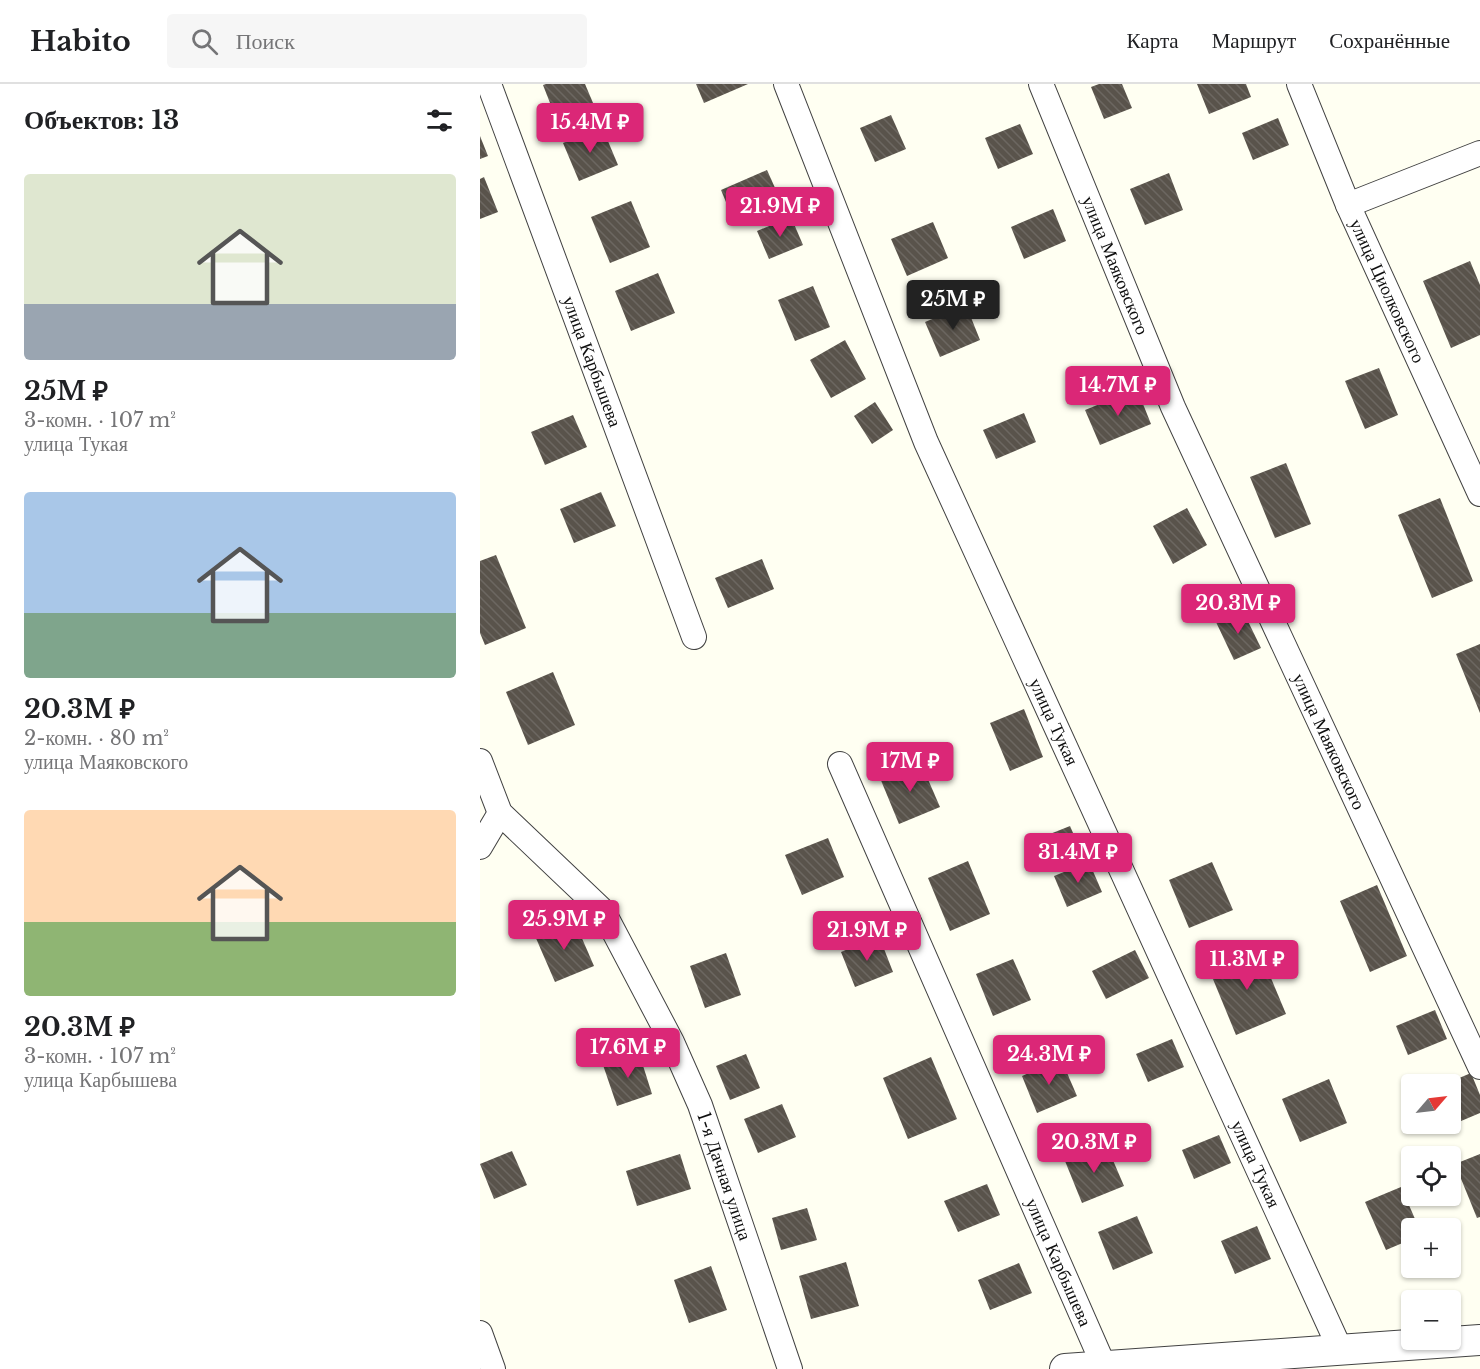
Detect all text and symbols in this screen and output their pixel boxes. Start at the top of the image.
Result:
search box [167,14,587,68]
text: Habito [30,24,131,59]
icon: search [188,25,221,58]
text: Поиск [236,28,295,55]
text: Карта [1127,28,1179,54]
text: Маршрут [1212,28,1296,54]
text: Сохранённые [1329,28,1450,54]
pin: 15.4M ₽ [535,103,645,154]
text: Объектов: 13 [24,104,179,136]
icon: filters [423,104,456,137]
text: 15.4M ₽ [551,110,629,134]
pin: 21.9M ₽ [725,187,835,238]
street label: улица Маяковского [1077,193,1153,338]
text: 21.9M ₽ [740,194,820,218]
icon: home [186,213,294,321]
street label: улица Циолковского [1345,215,1430,366]
pin: 25M ₽ [911,280,995,331]
text: 25M ₽ [921,287,985,311]
street label: улица Карбышева [558,293,626,430]
pin: 14.7M ₽ [1063,366,1173,417]
text: 14.7M ₽ [1079,373,1157,397]
text: 25M ₽ [24,375,108,407]
text: 3-комн. · 107 m² [24,408,176,432]
text: улица Тукая [24,432,128,456]
icon: home [186,531,294,639]
pin: 20.3M ₽ [1183,584,1293,635]
text: 20.3M ₽ [1195,591,1281,615]
street label: улица Маяковского [1287,670,1370,813]
street label: улица Тукая [1024,675,1083,769]
text: 20.3M ₽ [24,693,135,725]
text: 2-комн. · 80 m² [24,726,169,750]
pin: 17M ₽ [868,742,952,793]
text: 17M ₽ [880,749,940,773]
text: улица Маяковского [24,750,188,774]
pin: 31.4M ₽ [1023,833,1133,884]
text: 31.4M ₽ [1038,840,1118,864]
icon: home [186,849,294,957]
pin: 25.9M ₽ [509,900,619,951]
text: 25.9M ₽ [522,907,606,931]
pin: 21.9M ₽ [812,911,922,962]
text: 21.9M ₽ [827,918,907,942]
pin: 11.3M ₽ [1192,940,1302,991]
text: 11.3M ₽ [1209,947,1285,971]
text: 20.3M ₽ [24,1011,135,1043]
pin: 17.6M ₽ [573,1028,683,1079]
text: 17.6M ₽ [590,1035,666,1059]
pin: 24.3M ₽ [994,1035,1104,1086]
text: 24.3M ₽ [1007,1042,1091,1066]
text: 3-комн. · 107 m² [24,1044,176,1068]
text: улица Карбышева [24,1068,177,1092]
north arrow [1401,1074,1461,1134]
map controls [1401,1074,1461,1350]
street label: 1-я Дачная улица [692,1109,756,1243]
street label: улица Тукая [1226,1117,1285,1211]
pin: 20.3M ₽ [1039,1123,1149,1174]
text: 20.3M ₽ [1051,1130,1137,1154]
button: locate [1401,1146,1461,1206]
street label: улица Карбышева [1021,1195,1096,1330]
button: + [1401,1218,1461,1278]
button: − [1401,1290,1461,1350]

